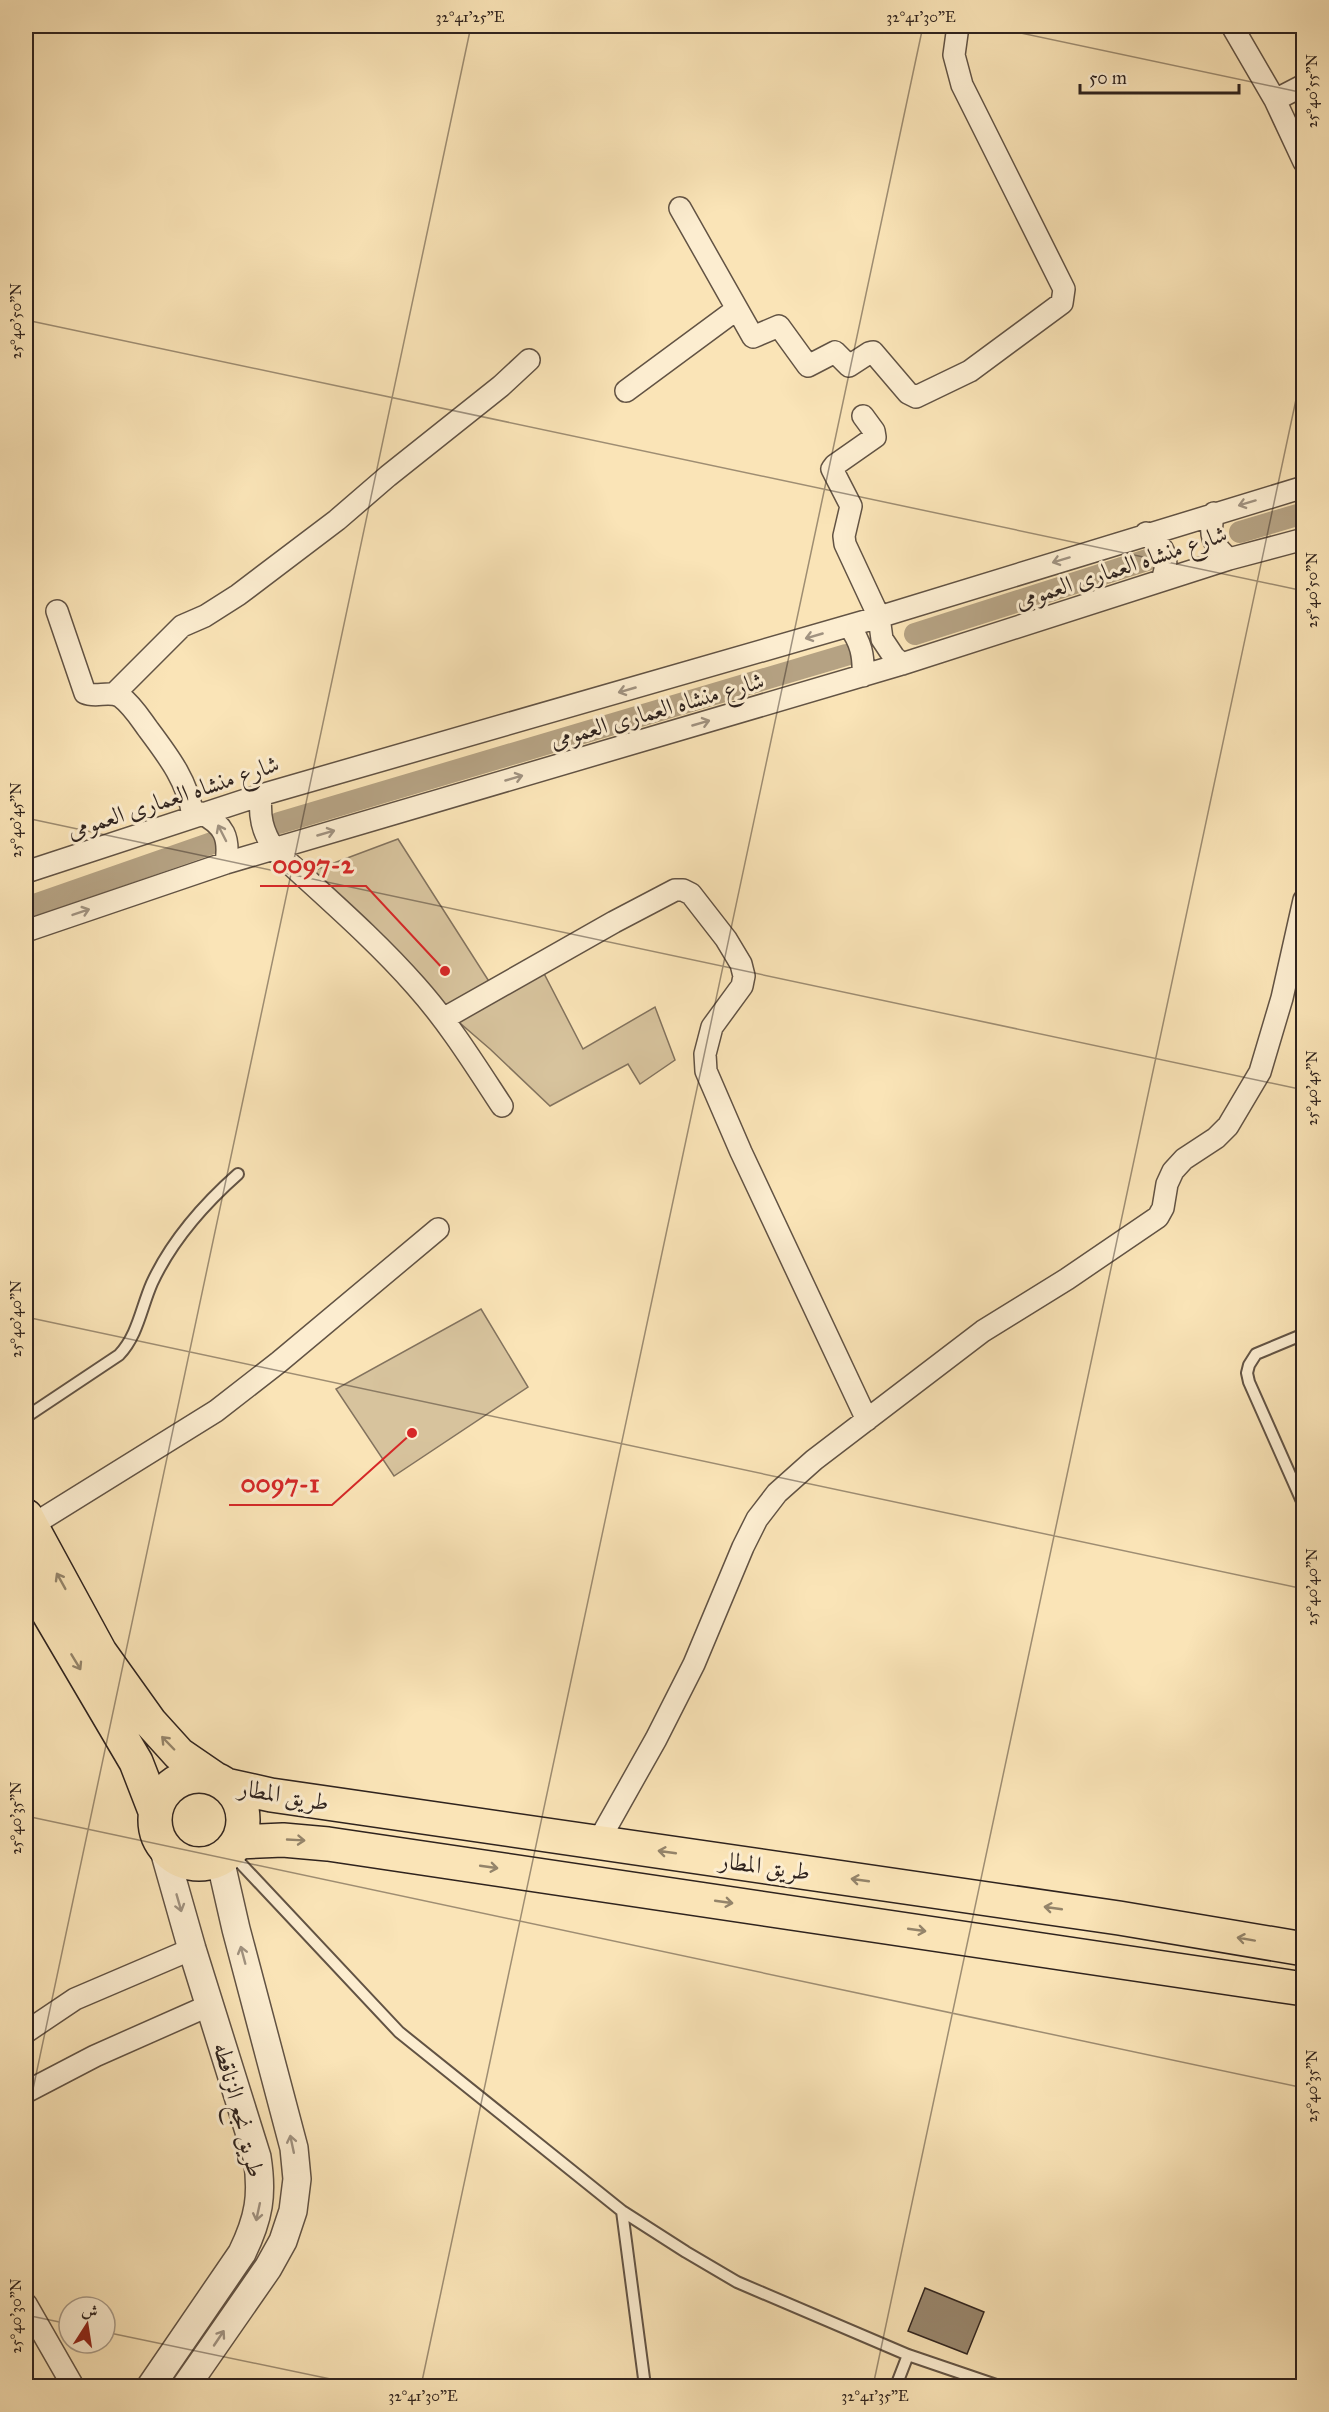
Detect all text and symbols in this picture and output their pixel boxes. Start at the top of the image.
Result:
text: 32°41'25"E [436,8,505,26]
text: 32°41'30"E [886,8,956,26]
text: 25°40'55"N [1303,54,1321,128]
scale bar [1080,57,1239,95]
text: 50 m [1089,67,1127,89]
text: 25°40'50"N [7,283,25,359]
one-way arrow [1238,498,1257,509]
street label: شارع منشاه العمارى العمومى [1011,519,1232,620]
text: 25°40'50"N [1303,552,1321,628]
one-way arrow [1052,555,1071,566]
one-way arrow [805,631,824,642]
street label: شارع منشاه العمارى العمومى [546,665,769,760]
one-way arrow [618,685,637,696]
one-way arrow [691,717,710,728]
street label: شارع منشاه العمارى العمومى [63,749,284,850]
one-way arrow [504,772,523,783]
text: 25°40'45"N [7,782,25,858]
one-way arrow [216,825,228,843]
one-way arrow [317,827,336,838]
callout: 0097-2 [260,842,366,886]
text: 0097-2 [272,848,355,880]
one-way arrow [71,906,90,917]
text: 25°40'45"N [1303,1050,1321,1126]
text: 25°40'40"N [7,1280,25,1358]
callout: 0097-1 [229,1461,332,1505]
text: 0097-1 [240,1467,320,1499]
text: 25°40'40"N [1303,1548,1321,1626]
one-way arrow [55,1573,67,1590]
one-way arrow [71,1653,83,1670]
one-way arrow [161,1736,175,1751]
street label: طريق المطار [235,1772,331,1818]
text: 25°40'35"N [7,1781,25,1855]
one-way arrow [286,1835,306,1846]
street label: طريق المطار [716,1845,812,1887]
one-way arrow [658,1846,678,1857]
one-way arrow [479,1862,499,1873]
one-way arrow [851,1874,871,1885]
one-way arrow [174,1893,185,1912]
one-way arrow [714,1897,733,1908]
one-way arrow [1044,1903,1064,1914]
one-way arrow [906,1925,926,1936]
one-way arrow [1236,1933,1256,1944]
one-way arrow [237,1946,248,1965]
street label: طريق نجع الزناقطه [200,2039,271,2183]
text: 25°40'35"N [1303,2049,1321,2123]
one-way arrow [286,2134,297,2154]
one-way arrow [251,2202,263,2221]
text: 25°40'30"N [7,2278,25,2353]
north arrow [57,2295,117,2355]
text: ش [80,2300,100,2322]
one-way arrow [213,2331,225,2347]
text: 32°41'30"E [388,2387,458,2405]
text: 32°41'35"E [841,2387,909,2405]

